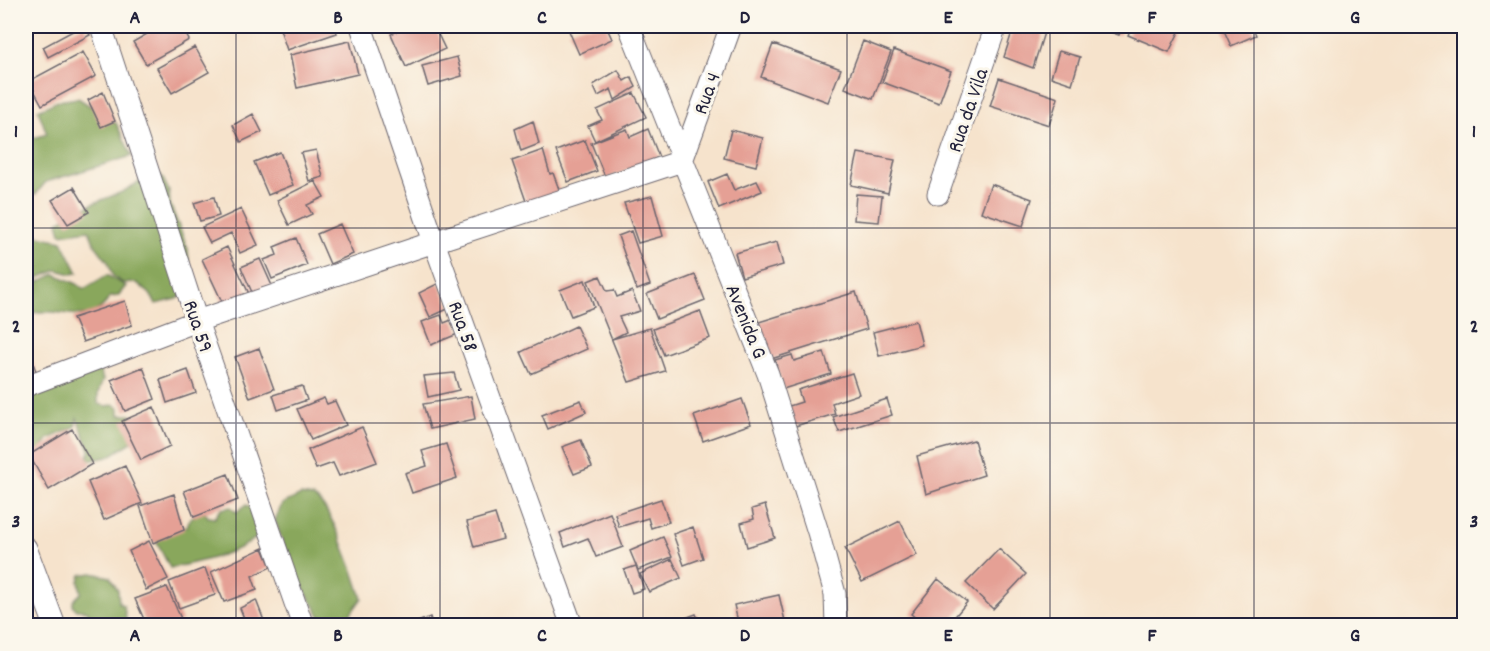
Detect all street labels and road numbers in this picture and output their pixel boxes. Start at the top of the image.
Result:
street label: Rua da Vila [941,64,999,157]
street label: Rua 4 [687,69,730,119]
street label: Avenida G [716,280,773,364]
street label: Rua 59 [173,297,219,357]
street label: Rua 58 [438,297,484,357]

